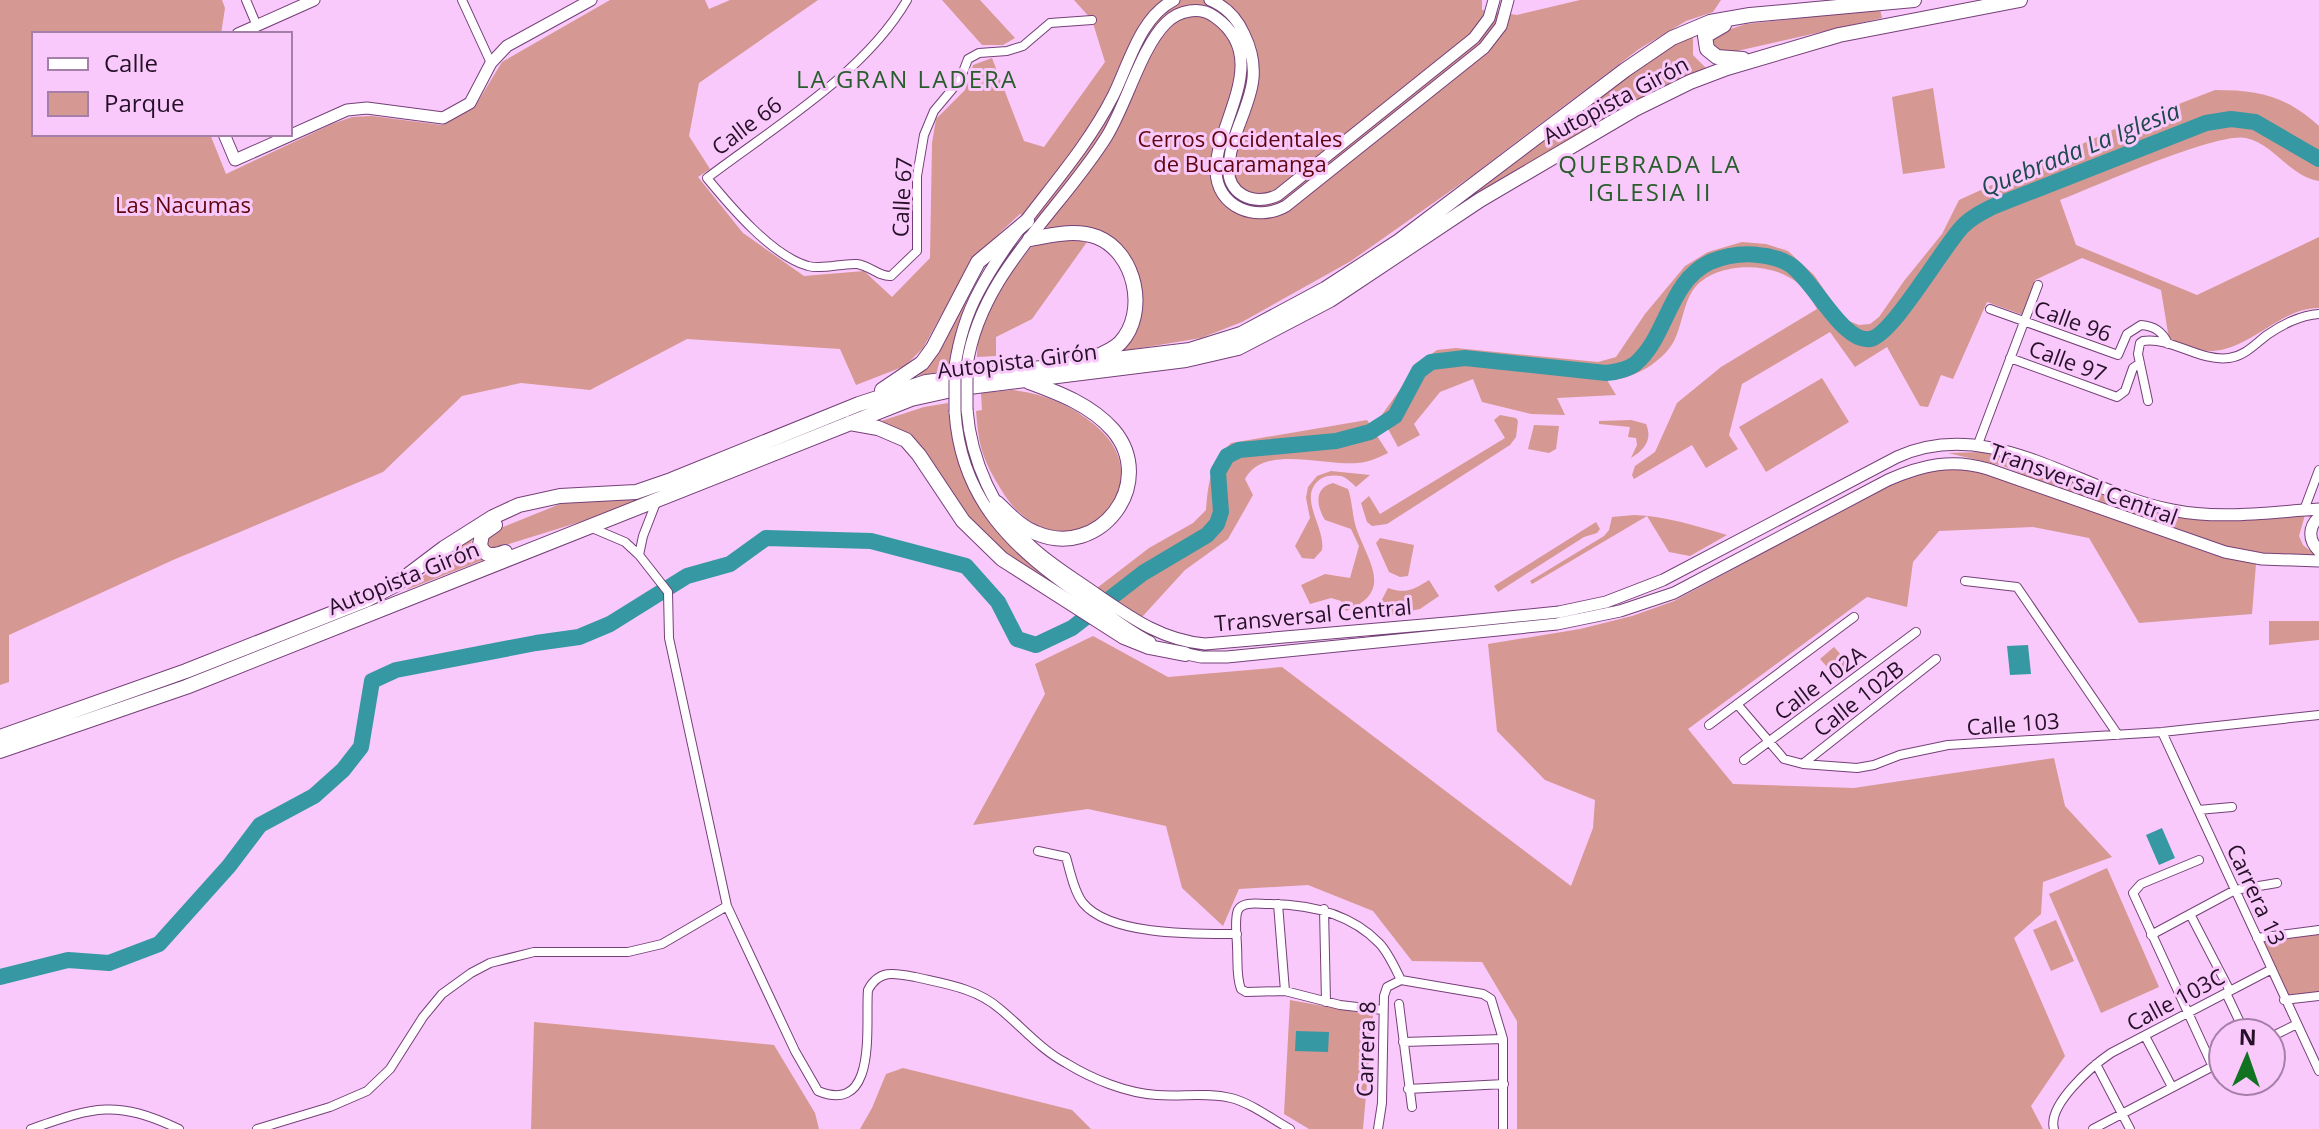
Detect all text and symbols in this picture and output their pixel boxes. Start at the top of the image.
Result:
legend [32,32,292,136]
text: Calle [104,46,158,79]
street label: Autopista Girón [1537,48,1693,150]
district label: LA GRAN LADERA [796,62,1018,95]
text: Parque [104,86,184,119]
street label: Calle 66 [705,89,787,161]
water label: Quebrada La Iglesia [1976,93,2185,203]
park label: Cerros Occidentales de Bucaramanga [1137,123,1343,178]
district label: QUEBRADA LA IGLESIA II [1558,147,1742,208]
street label: Calle 67 [884,156,918,238]
park label: Las Nacumas [115,189,251,219]
street label: Calle 96 [2030,292,2116,348]
street label: Calle 97 [2025,332,2111,388]
street label: Autopista Girón [935,335,1099,385]
street label: Transversal Central [1986,435,2182,531]
street label: Autopista Girón [323,533,483,621]
street label: Transversal Central [1213,590,1413,638]
street label: Calle 102A [1767,638,1871,726]
street label: Calle 102B [1807,653,1909,743]
street label: Calle 103 [1966,705,2060,741]
street label: Carrera 13 [2220,838,2294,950]
street label: Calle 103C [2121,961,2229,1037]
street label: Carrera 8 [1348,1001,1382,1097]
north arrow [2207,1017,2287,1097]
text: N [2238,1021,2257,1051]

